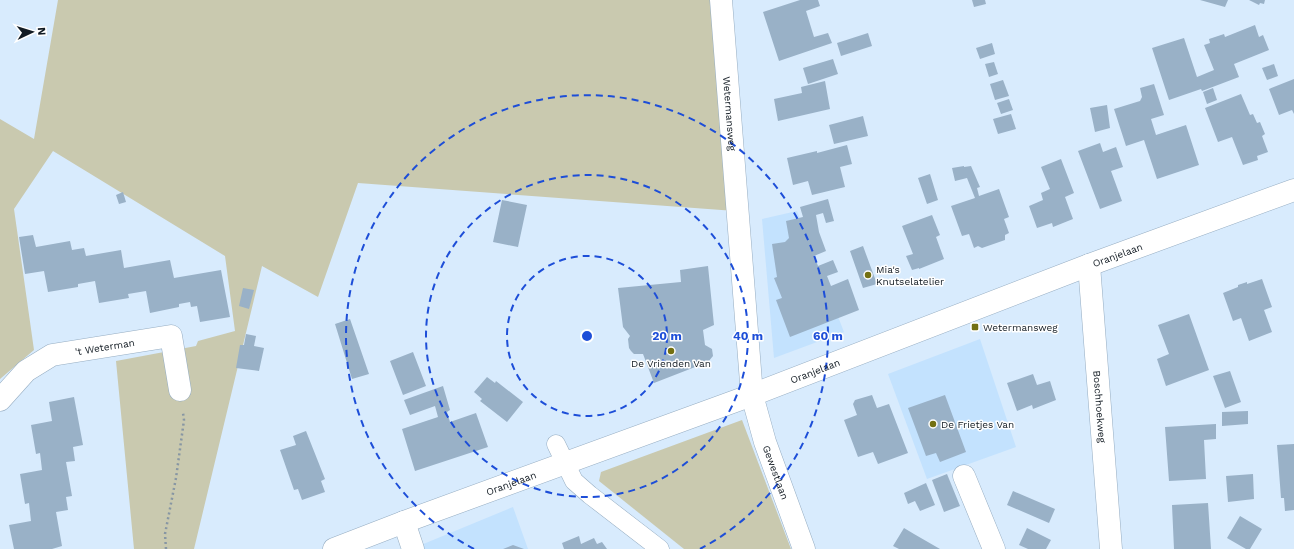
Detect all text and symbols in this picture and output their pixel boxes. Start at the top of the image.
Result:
north arrow [12,12,52,52]
text: N [35,27,48,36]
street label: Wetermansweg [722,76,738,152]
street label: Oranjelaan [1091,240,1144,269]
place label: Mia's Knutselatelier [876,264,944,287]
marker: Mia's Knutselatelier [863,270,873,280]
marker: Wetermansweg [970,322,980,332]
place label: Wetermansweg [983,322,1058,333]
centre of rings [580,329,594,343]
text: 20 m [652,329,682,343]
text: 40 m [733,329,763,343]
text: 60 m [813,329,843,343]
street label: 't Weterman [74,336,135,357]
marker: De Vrienden Van [666,346,676,356]
street label: Oranjelaan [789,356,841,385]
place label: De Vrienden Van [631,358,711,369]
street label: Boschhoekweg [1092,370,1108,444]
marker: De Frietjes Van [928,419,938,429]
place label: De Frietjes Van [941,419,1014,430]
street label: Gewestlaan [761,444,791,501]
street label: Oranjelaan [485,469,538,497]

